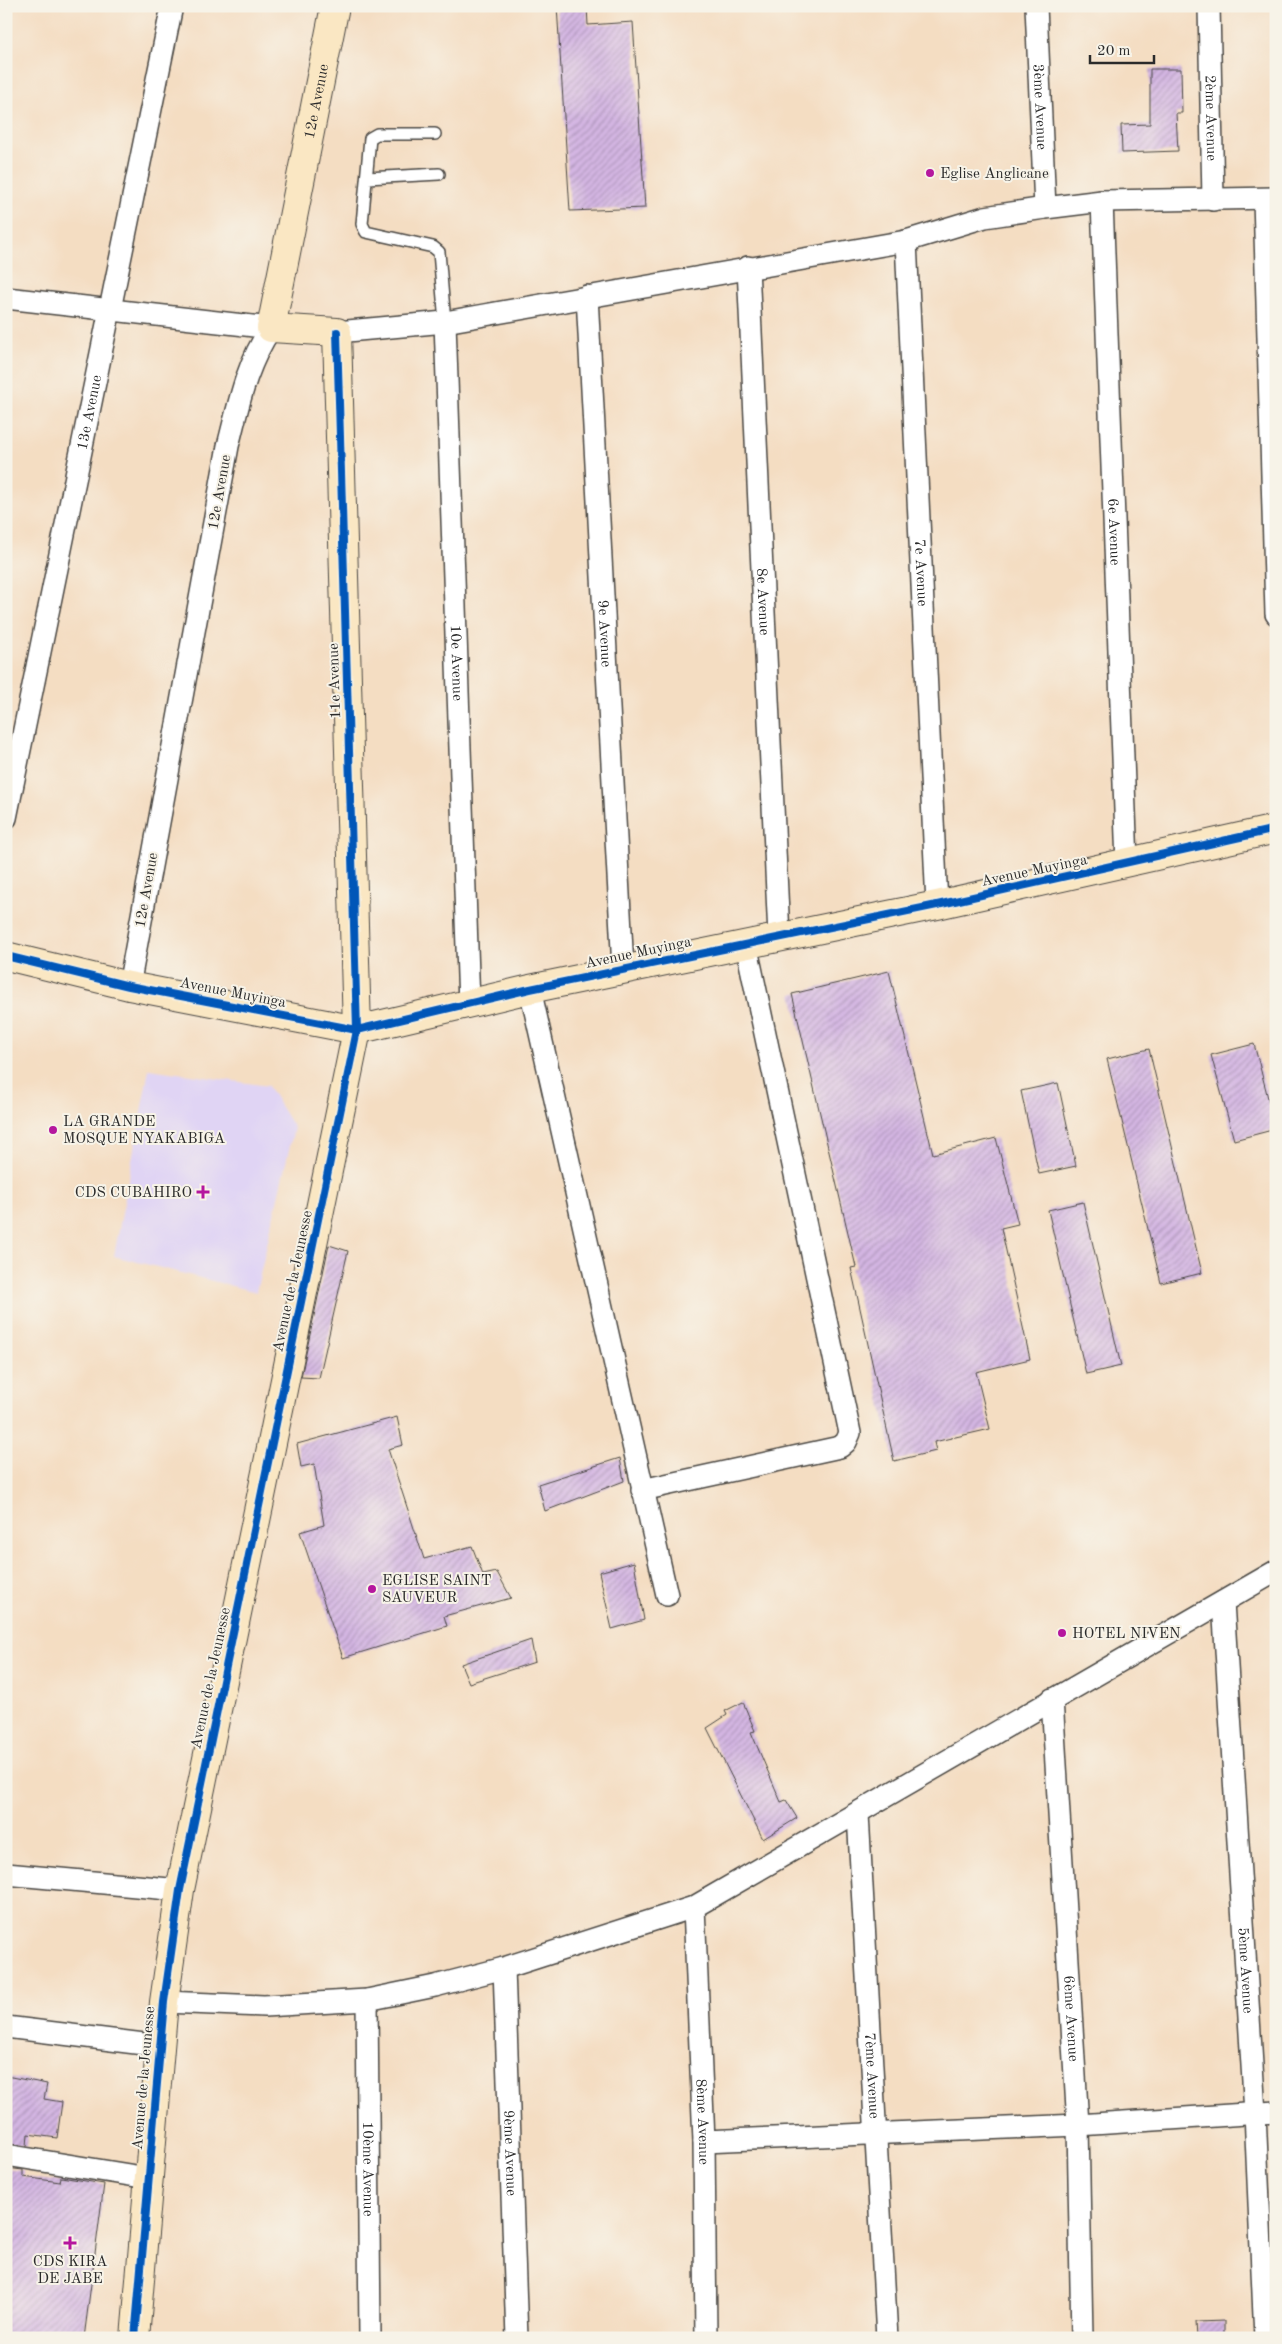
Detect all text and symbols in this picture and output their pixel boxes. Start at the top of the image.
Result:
scale bar [1090,32,1153,64]
text: 20 m [1097,44,1131,59]
street label: 12e Avenue [303,63,332,140]
street label: 3ème Avenue [1030,64,1048,151]
street label: 2ème Avenue [1201,75,1218,161]
marker: Eglise Anglicane [924,167,936,179]
place label: Eglise Anglicane [940,167,1049,182]
street label: 13e Avenue [75,374,105,452]
street label: 12e Avenue [206,453,234,531]
street label: 6e Avenue [1104,498,1122,566]
street label: 7e Avenue [911,539,929,607]
street label: 8e Avenue [753,568,771,636]
street label: 9e Avenue [594,599,613,668]
street label: 10e Avenue [447,625,464,701]
street label: 11e Avenue [327,643,344,719]
street label: 12e Avenue [133,851,161,929]
street label: Avenue Muyinga [980,853,1089,890]
street label: Avenue Muyinga [584,935,693,972]
street label: Avenue Muyinga [178,976,288,1011]
place label: LA GRANDE MOSQUE NYAKABIGA [63,1115,226,1147]
marker: LA GRANDE MOSQUE NYAKABIGA [47,1124,59,1136]
marker: CDS CUBAHIRO [196,1185,210,1199]
place label: CDS CUBAHIRO [75,1186,192,1201]
street label: Avenue de la Jeunesse [271,1209,316,1353]
place label: EGLISE SAINT SAUVEUR [382,1574,492,1606]
marker: EGLISE SAINT SAUVEUR [366,1583,378,1595]
street label: Avenue de la Jeunesse [189,1606,234,1750]
marker: HOTEL NIVEN [1056,1627,1068,1639]
place label: HOTEL NIVEN [1072,1627,1181,1642]
street label: 5ème Avenue [1234,1927,1255,2014]
street label: 6ème Avenue [1060,1975,1080,2062]
street label: Avenue de la Jeunesse [131,2005,158,2151]
street label: 7ème Avenue [861,2032,881,2119]
street label: 8ème Avenue [692,2078,710,2165]
street label: 9ème Avenue [500,2110,518,2196]
street label: 10ème Avenue [359,2121,375,2217]
marker: CDS KIRA DE JABE [63,2236,77,2250]
place label: CDS KIRA DE JABE [33,2255,108,2287]

